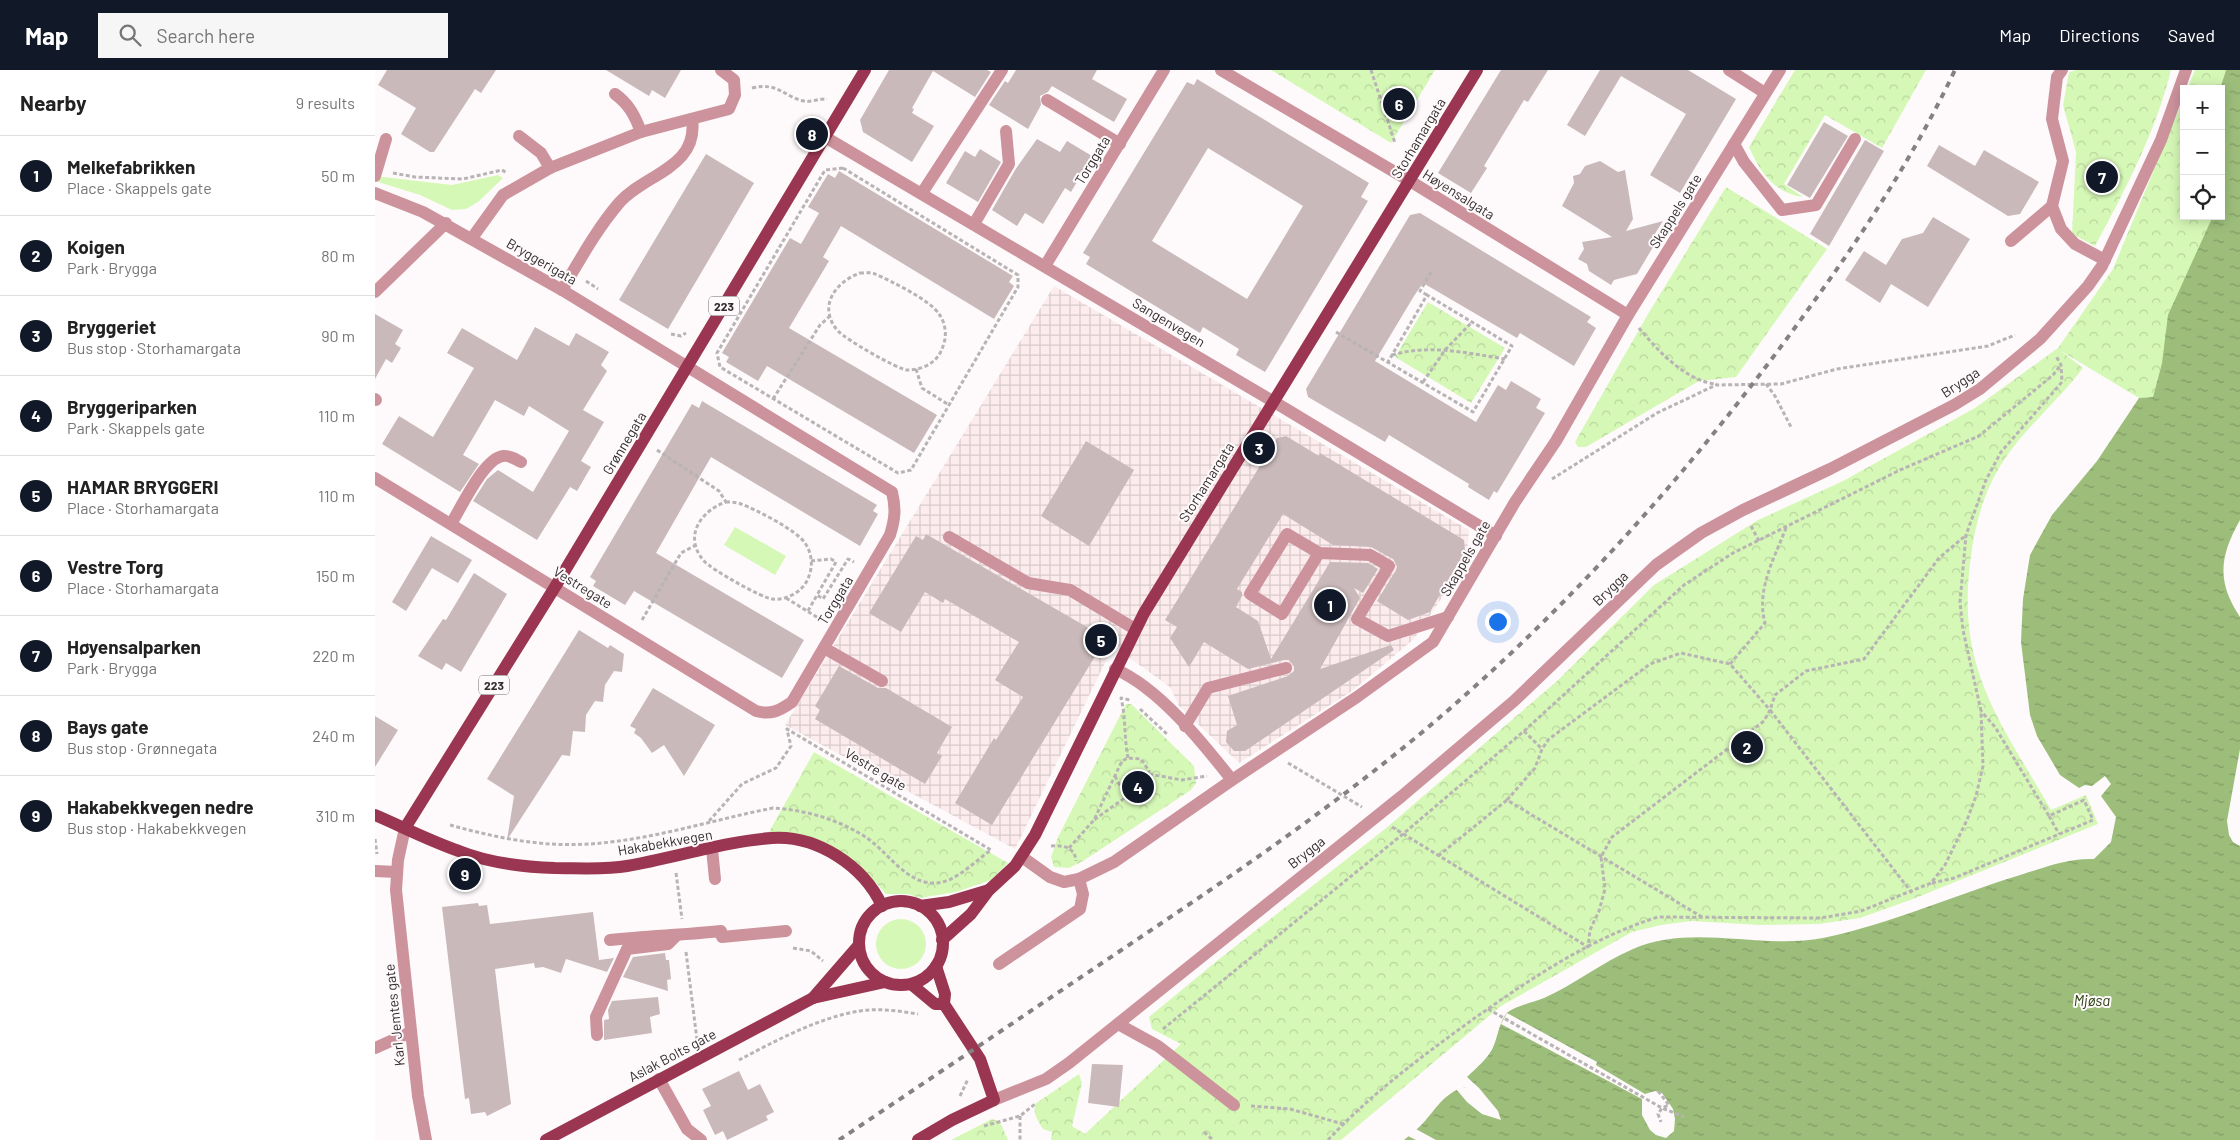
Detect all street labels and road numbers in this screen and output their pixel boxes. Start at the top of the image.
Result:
street label: Storhamargata [1387,95,1449,181]
street label: Torggata [1071,133,1113,187]
street label: Høyensalgata [1420,165,1498,223]
street label: Skappels gate [1645,171,1705,251]
street label: Bryggerigata [504,234,580,288]
street label: Sangenvegen [1130,294,1208,350]
road number: 223 [709,297,739,316]
street label: Brygga [1938,363,1982,401]
street label: Grønnegata [599,408,649,478]
street label: Storhamargata [1175,439,1237,525]
street label: Skappels gate [1436,517,1494,599]
street label: Vestregate [550,562,616,612]
street label: Brygga [1589,567,1631,609]
street label: Torggata [814,573,856,627]
road number: 223 [479,676,509,694]
street label: Vestre gate [842,744,910,794]
street label: Hakabekkvegen [616,825,714,859]
street label: Brygga [1284,832,1328,872]
street label: Karl Jemtes gate [380,963,408,1067]
street label: Aslak Bolts gate [625,1025,719,1085]

